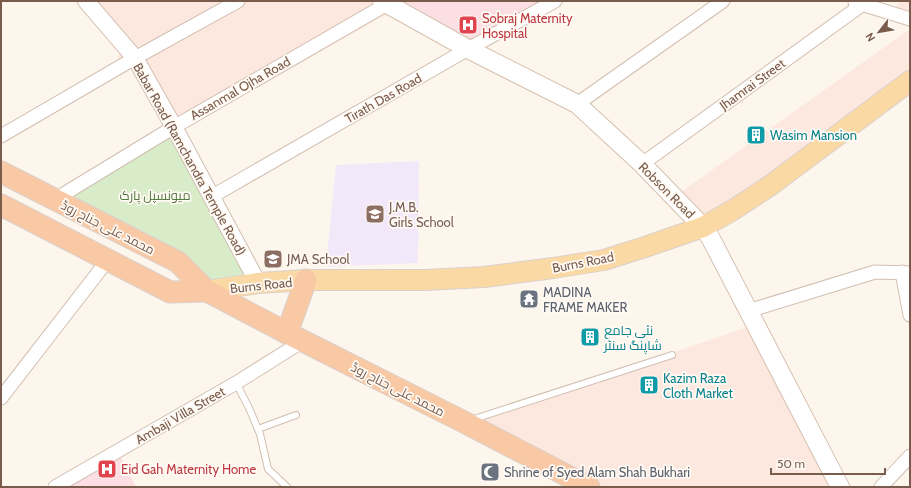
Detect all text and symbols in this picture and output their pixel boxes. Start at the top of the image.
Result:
place label: Sobraj Maternity Hospital [482,10,573,41]
north arrow [859,12,899,52]
hospital icon: Sobraj Maternity Hospital [457,14,479,36]
text: N [862,30,878,44]
street label: Assanmal Ojha Road [187,53,293,124]
street label: Jhamrai Street [715,54,788,114]
street label: Babar Road (Ramchandra Temple Road) [130,60,250,258]
street label: Tirath Das Road [342,70,424,126]
building icon: Wasim Mansion [745,124,767,146]
place label: Wasim Mansion [770,127,857,143]
street label: Robson Road [636,159,698,221]
park label: میونسپل پارک [119,187,191,205]
street label: محمد علی جناح روڈ [58,196,158,258]
place label: J.M.B. Girls School [388,199,454,230]
school or university icon: J.M.B. Girls School [364,203,386,225]
school or university icon: JMA School [262,248,284,270]
street label: Burns Road [551,248,615,276]
place label: JMA School [286,251,350,267]
street label: Burns Road [229,274,293,296]
place label: MADINA FRAME MAKER [543,284,627,315]
temple icon: MADINA FRAME MAKER [518,288,540,310]
place label: نئی جامع شاپنگ سنٹر [603,322,662,355]
building icon: نئی جامع شاپنگ سنٹر [579,326,601,348]
street label: محمد علی جناح روڈ [348,358,448,420]
place label: Kazim Raza Cloth Market [663,370,733,401]
building icon: Kazim Raza Cloth Market [638,374,660,396]
street label: Ambaji Villa Street [132,382,229,448]
scale bar [771,450,885,476]
text: 50 m [777,456,805,471]
hospital icon: Eid Gah Maternity Home [96,458,118,480]
place label: Eid Gah Maternity Home [121,461,256,477]
mosque icon: Shrine of Syed Alam Shah Bukhari [479,461,501,483]
place label: Shrine of Syed Alam Shah Bukhari [504,464,690,480]

